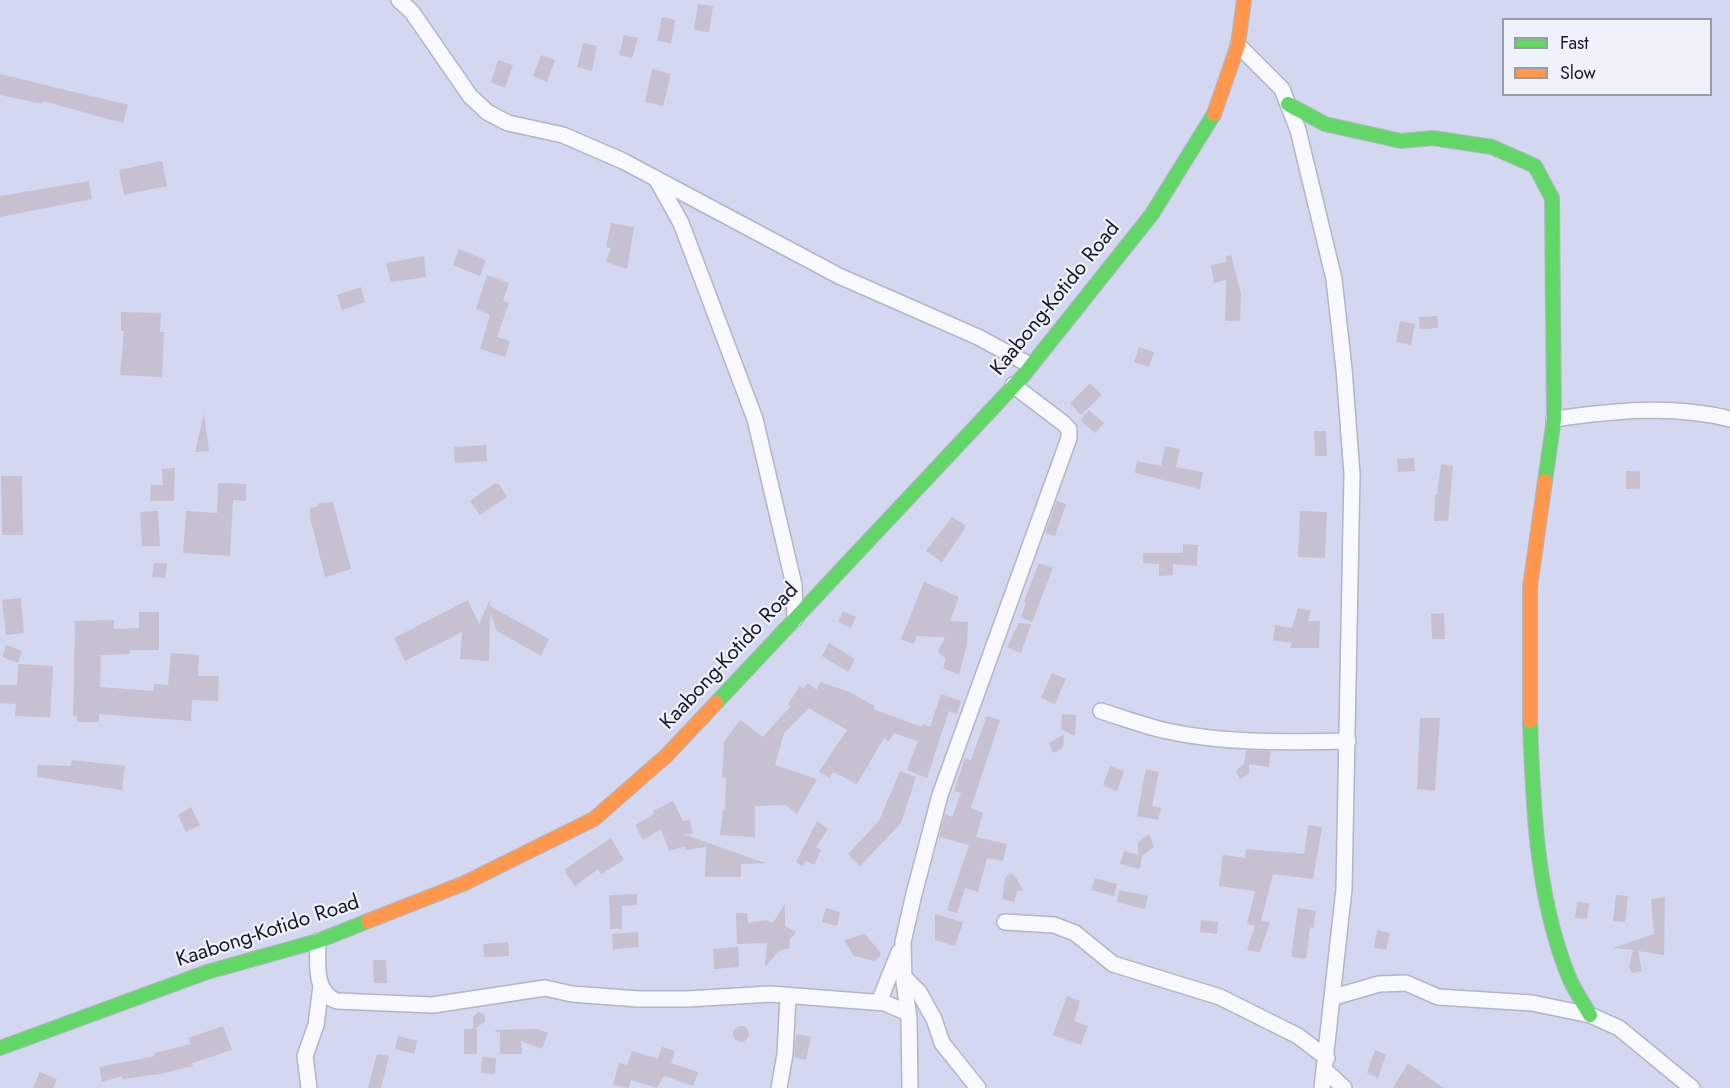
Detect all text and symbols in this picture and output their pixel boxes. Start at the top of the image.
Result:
legend [1502,18,1712,96]
text: Fast [1560,30,1589,56]
text: Slow [1560,60,1596,86]
street label: Kaabong-Kotido Road [986,217,1126,381]
street label: Kaabong-Kotido Road [656,579,804,735]
street label: Kaabong-Kotido Road [173,890,363,974]

